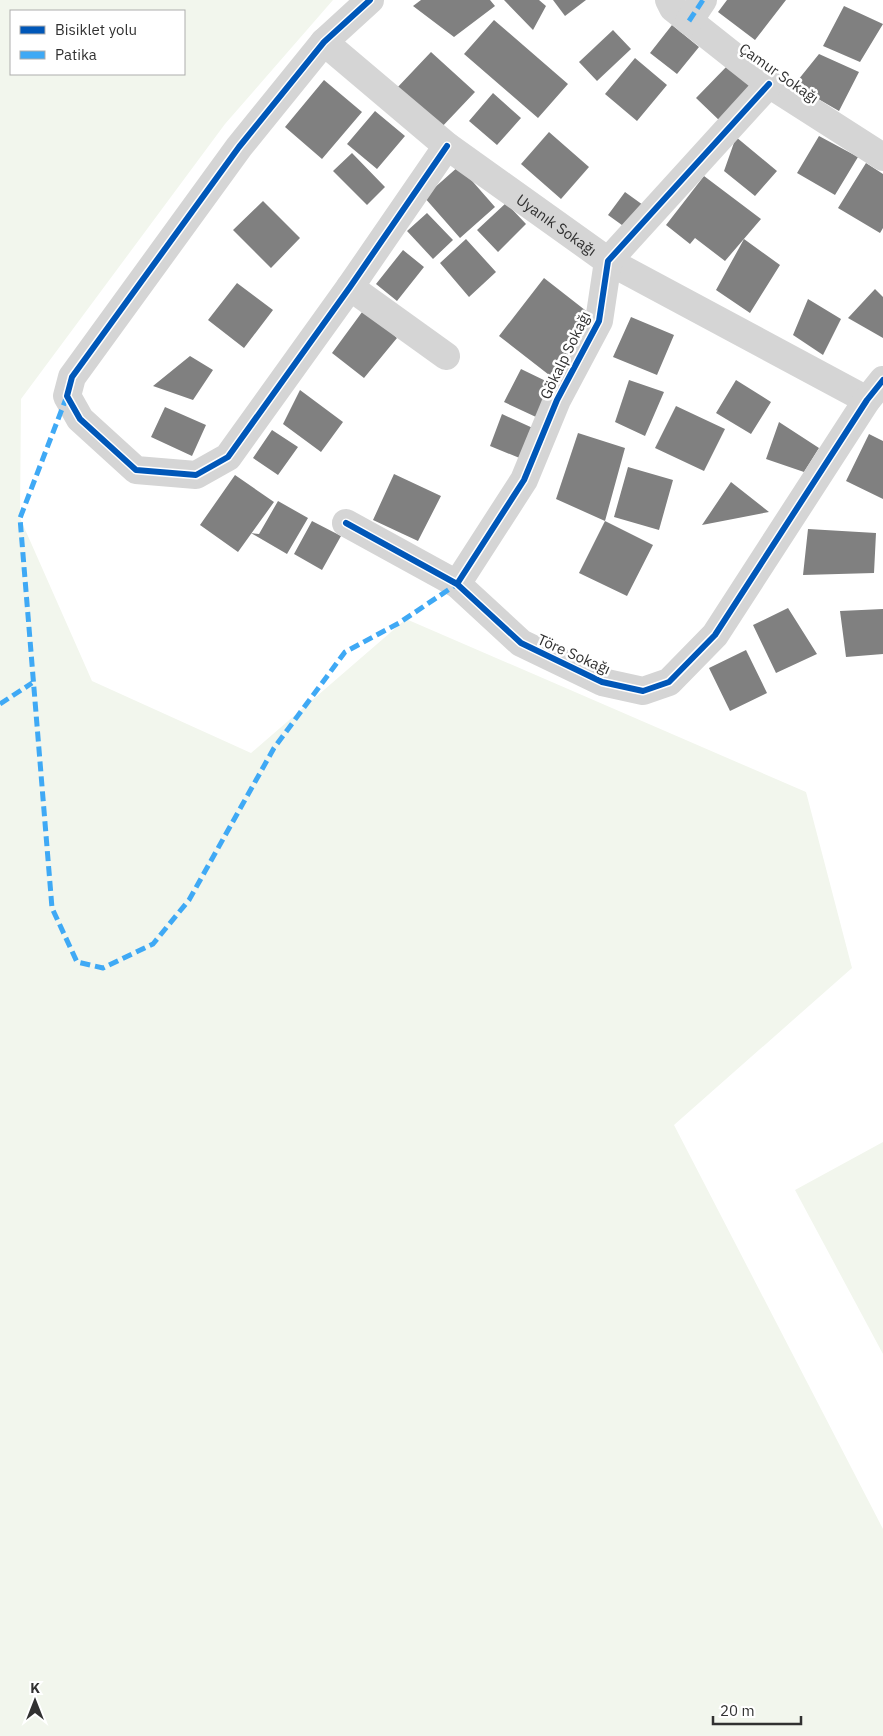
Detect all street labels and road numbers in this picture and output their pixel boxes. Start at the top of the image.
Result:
street label: Çamur Sokağı [736,39,822,107]
street label: Uyanık Sokağı [513,189,601,259]
street label: Gökalp Sokağı [535,308,595,402]
street label: Töre Sokağı [535,629,613,679]

